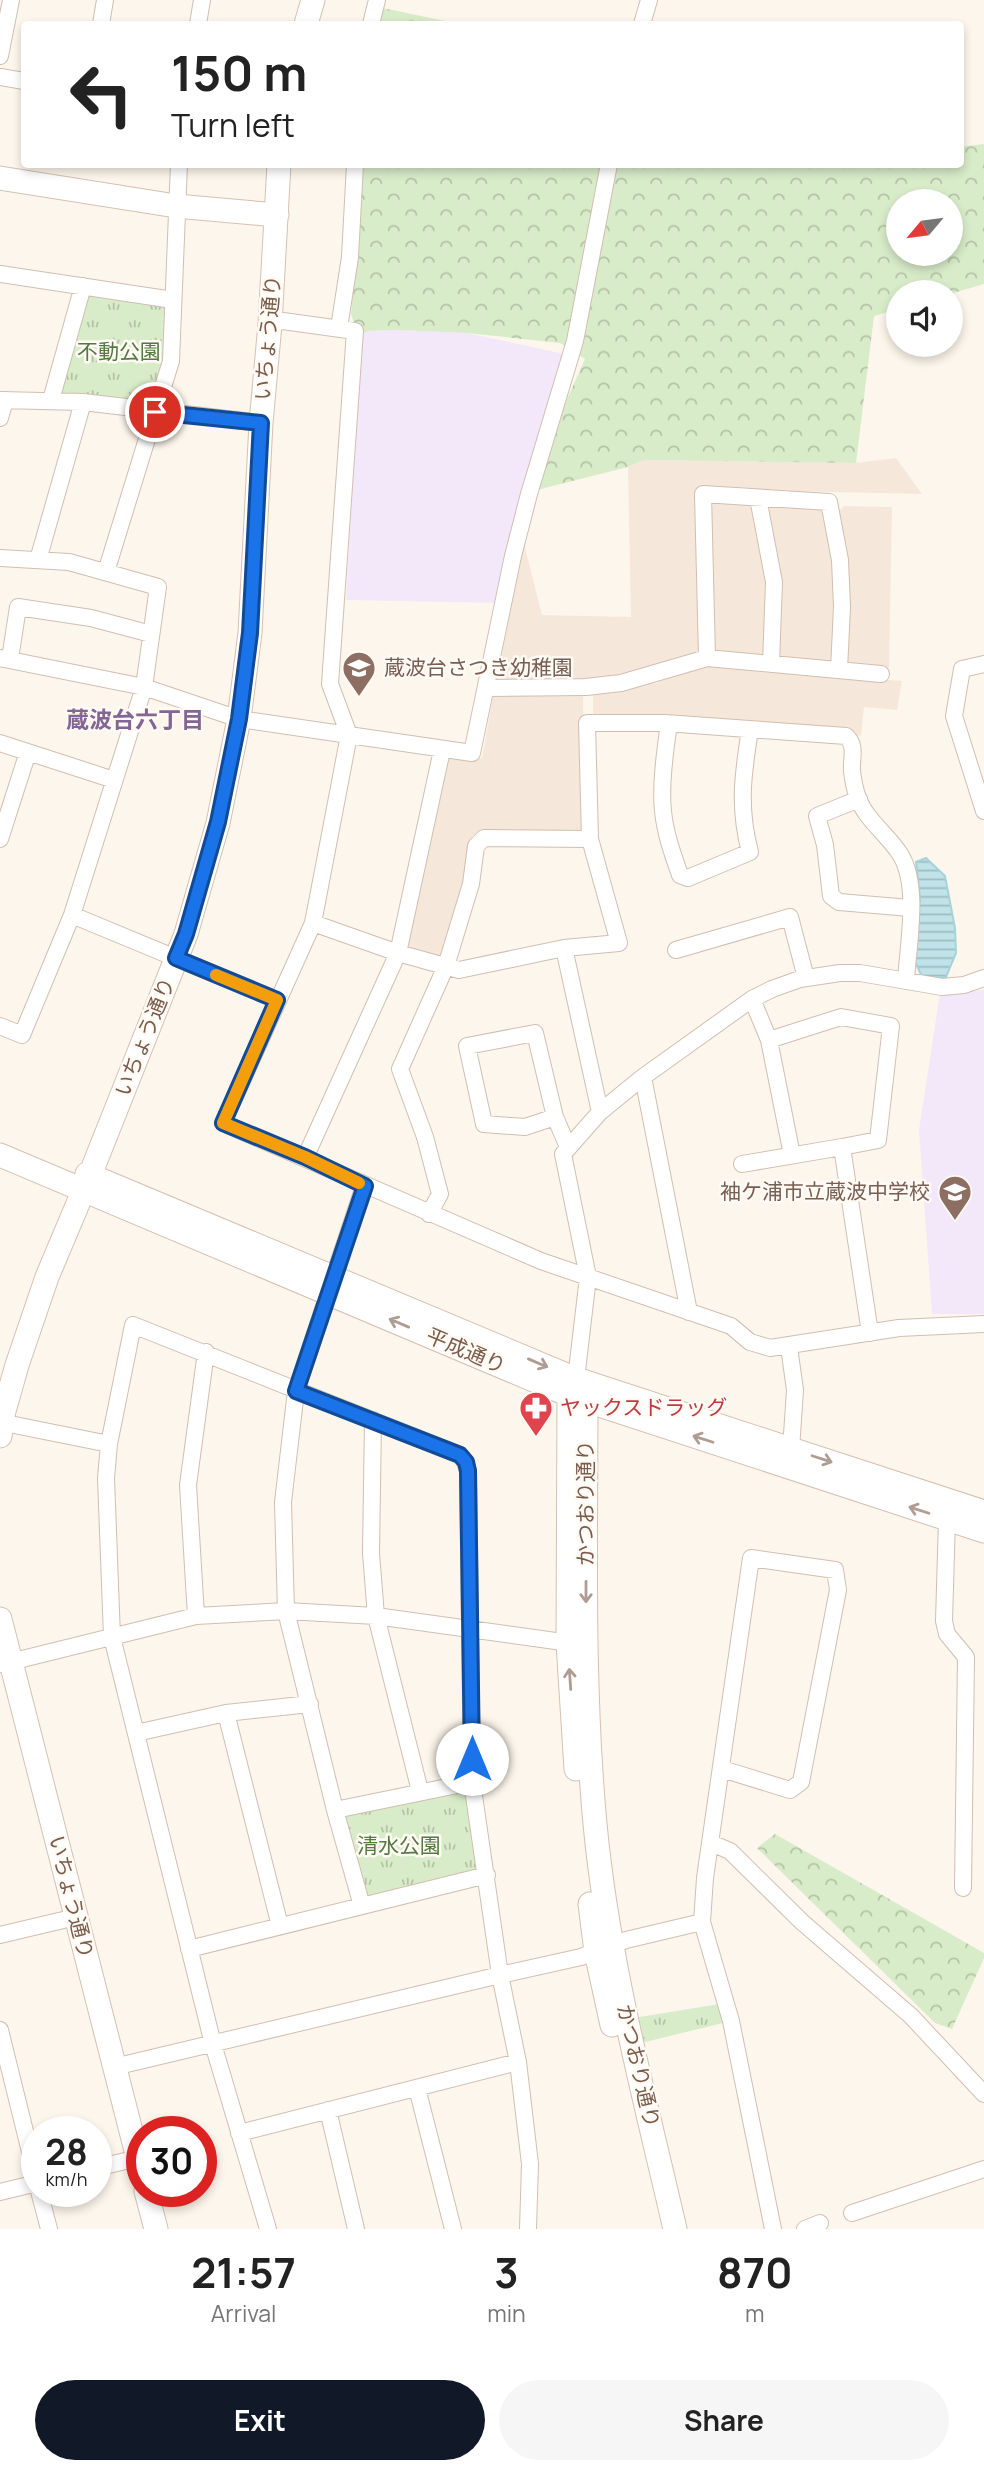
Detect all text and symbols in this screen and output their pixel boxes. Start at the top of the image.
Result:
text: 150 m [171,39,307,106]
icon: left [56,49,147,140]
text: Turn left [171,103,295,147]
north arrow [886,189,962,266]
map controls [886,189,963,357]
street label: いちょう通り [248,274,286,402]
button: sound [886,280,963,357]
park label: 不動公園 [77,337,161,365]
pin [125,382,185,442]
icon: arrive [136,393,174,431]
school or university icon: 蔵波台さつき幼稚園 [340,649,378,698]
place label: 蔵波台さつき幼稚園 [384,653,573,681]
district label: 蔵波台六丁目 [66,703,204,735]
street label: いちょう通り [107,973,181,1100]
school or university icon: 袖ケ浦市立蔵波中学校 [936,1173,974,1222]
place label: 袖ケ浦市立蔵波中学校 [720,1177,930,1205]
one-way arrow [389,1316,410,1329]
street label: 平成通り [422,1321,511,1379]
one-way arrow [526,1357,548,1370]
pharmacy icon: ヤックスドラッグ [517,1389,555,1438]
place label: ヤックスドラッグ [560,1393,727,1421]
one-way arrow [692,1432,714,1445]
street label: かつおり通り [571,1440,599,1566]
one-way arrow [811,1454,833,1467]
one-way arrow [909,1503,931,1515]
one-way arrow [579,1580,593,1603]
one-way arrow [563,1669,576,1691]
position arrow [435,1722,509,1796]
park label: 清水公園 [357,1831,441,1859]
street label: いちょう通り [43,1832,101,1961]
street label: かつおり通り [611,2001,667,2130]
speed limit sign: 30 [126,2116,217,2207]
text: 28 [45,2128,88,2176]
text: km/h [46,2167,87,2191]
text: 21:57 [191,2243,296,2301]
text: 3 [494,2243,519,2301]
text: 870 [717,2243,793,2301]
text: Arrival [211,2297,276,2329]
text: min [487,2297,526,2329]
text: m [745,2297,765,2329]
button: Exit [35,2380,485,2460]
button: Share [499,2380,949,2460]

